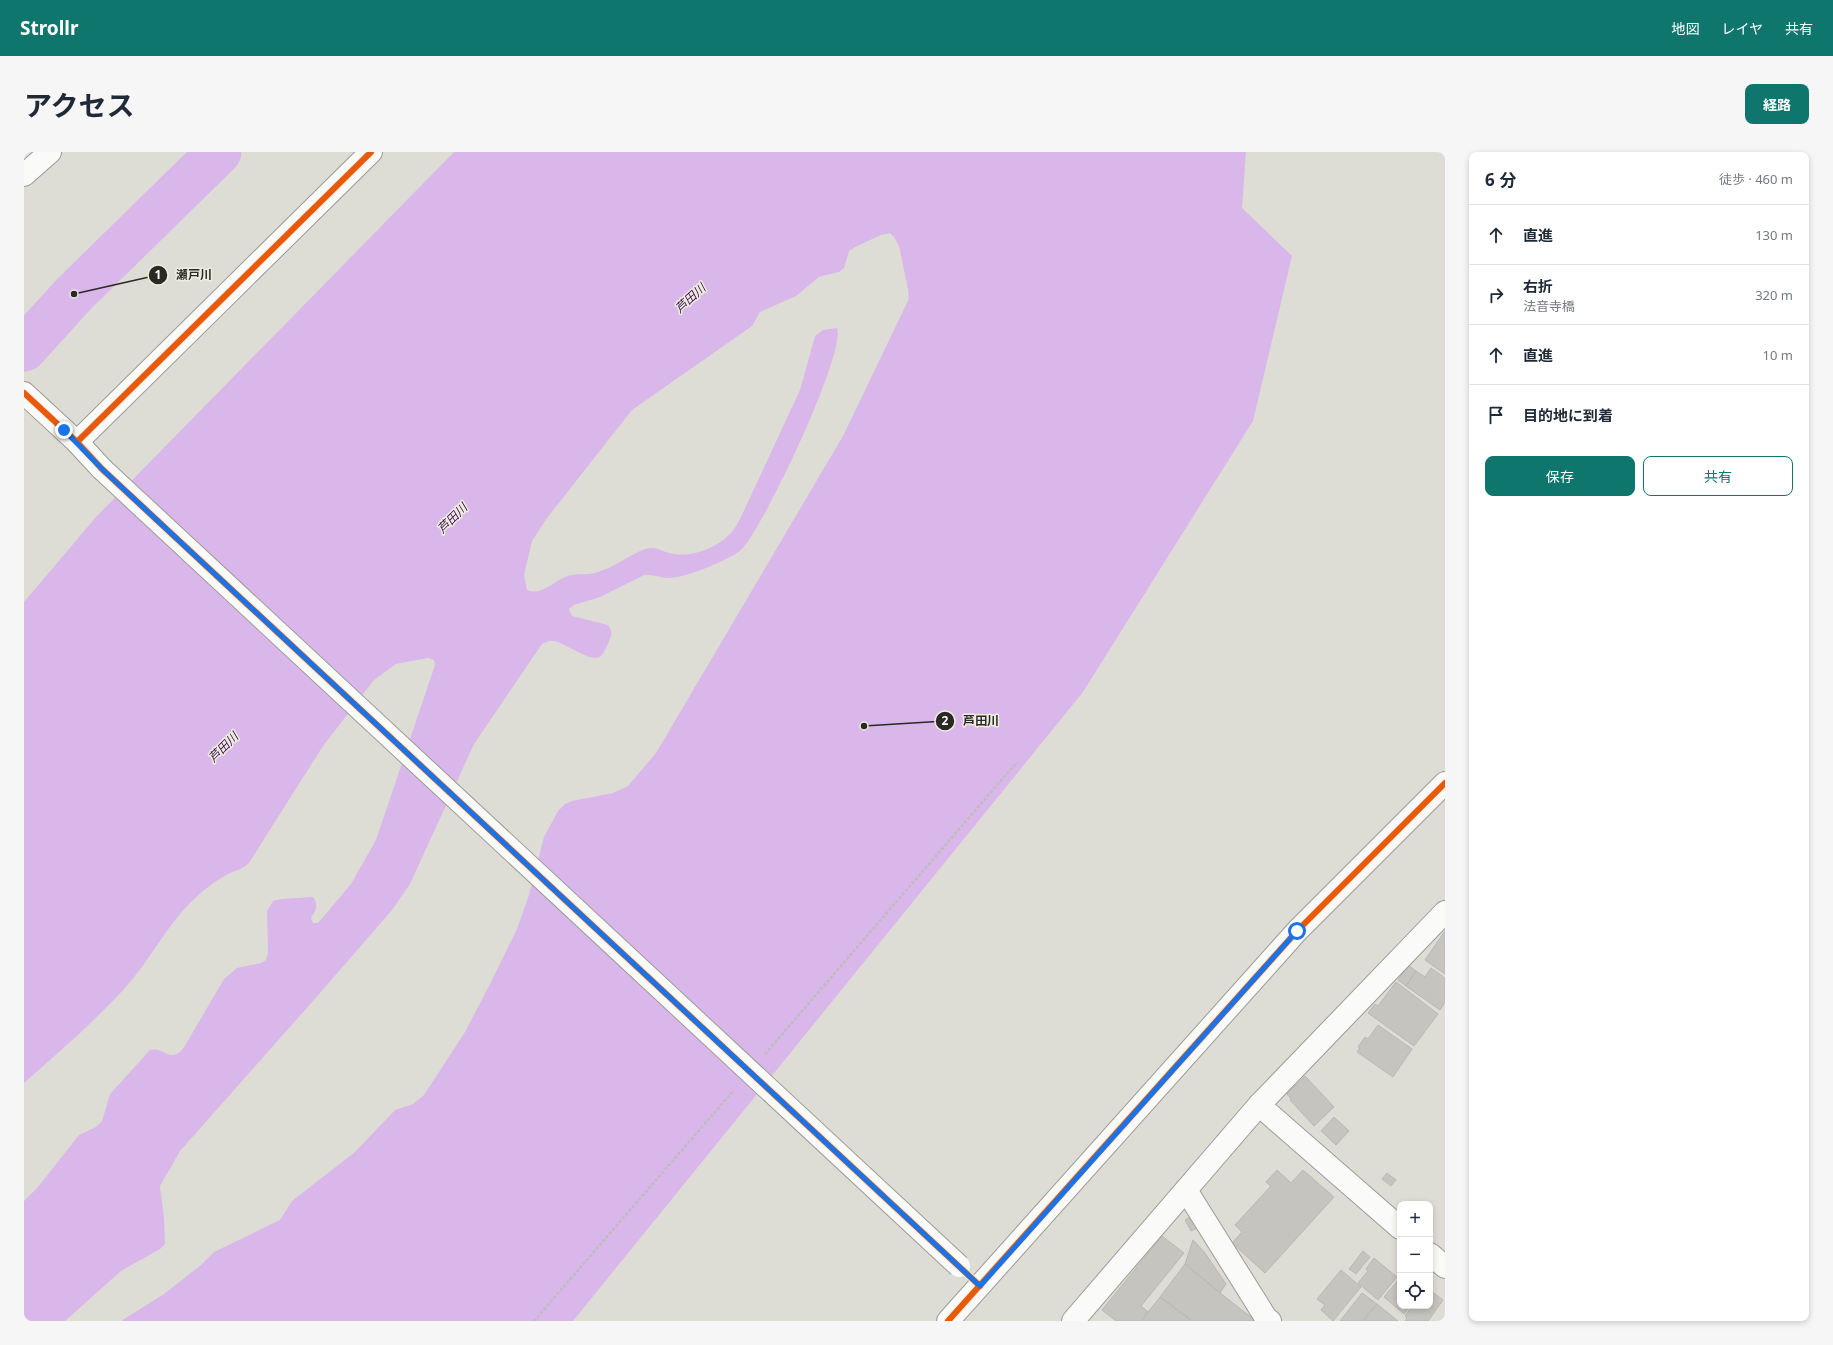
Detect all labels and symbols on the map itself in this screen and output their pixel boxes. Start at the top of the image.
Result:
callout: 瀬戸川 [148,263,220,287]
text: 1 [155,266,161,283]
text: 瀬戸川 [176,266,212,283]
water label: 芦田川 [671,278,711,316]
route end [55,421,73,439]
water label: 芦田川 [433,498,472,537]
callout: 芦田川 [935,709,1007,733]
text: 2 [942,712,949,729]
text: 芦田川 [963,712,999,729]
water label: 芦田川 [204,727,243,766]
route start [1288,922,1306,940]

